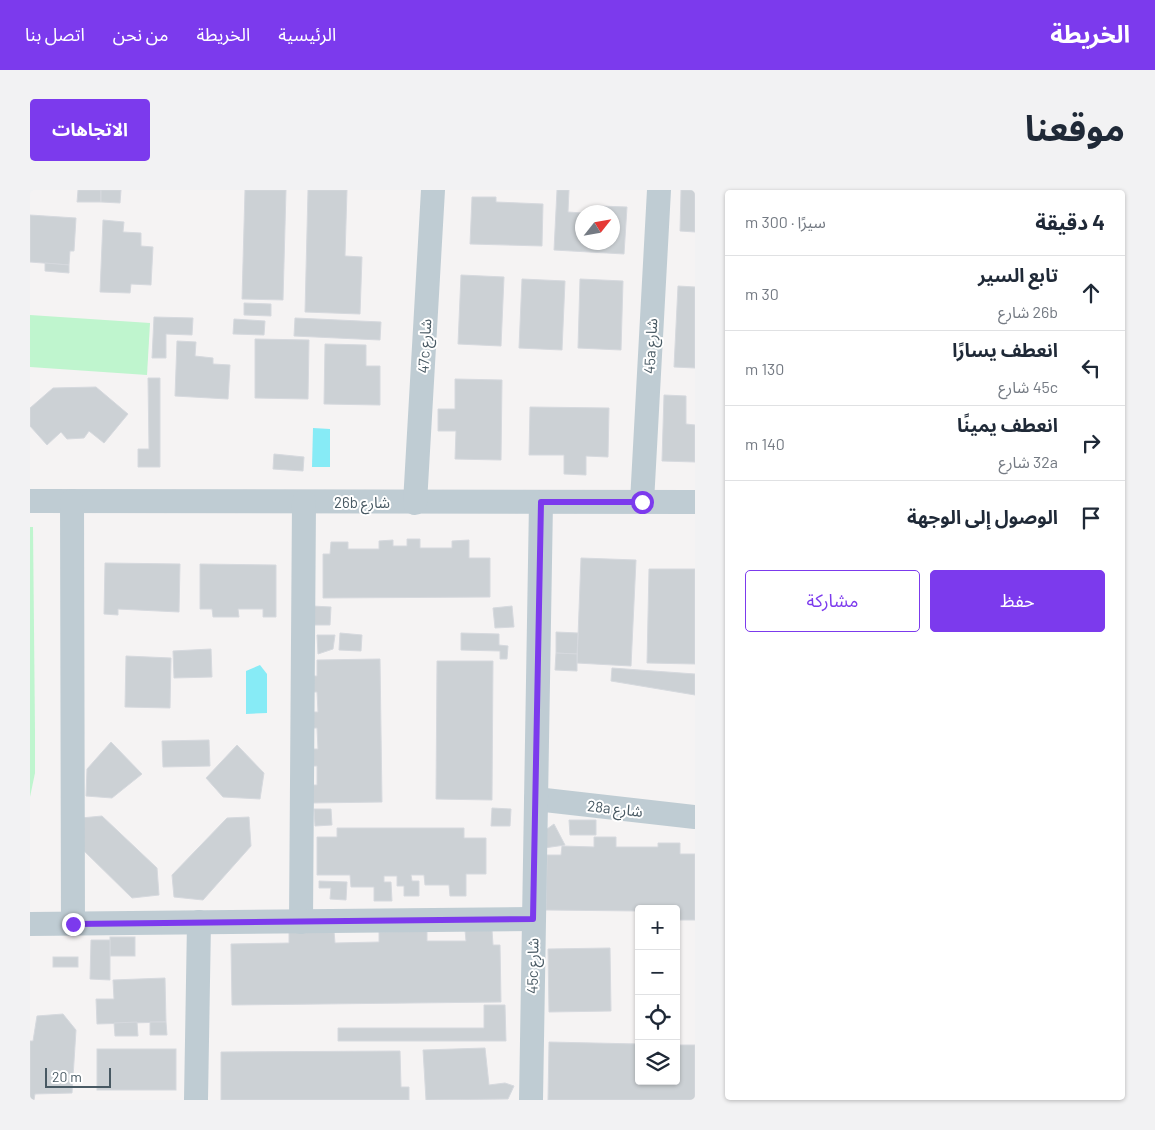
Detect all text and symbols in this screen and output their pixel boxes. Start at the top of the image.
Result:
text: الخريطة [1050,19,1130,48]
text: اتصل بنا [25,23,85,45]
text: من نحن [113,23,168,45]
text: الخريطة [196,23,250,45]
text: الرئيسية [278,23,336,45]
button: الاتجاهات [30,99,150,161]
text: موقعنا [1025,106,1125,148]
north arrow [575,205,620,250]
text: 4 دقيقة [1035,209,1105,234]
text: سيرًا · 300 m [745,212,826,231]
text: تابع السير [978,263,1058,286]
icon: ahead [1077,279,1105,307]
text: 30 m [745,284,779,303]
text: 26b شارع [998,302,1058,321]
street label: 45a شارع [640,317,664,375]
street label: 47c شارع [414,318,438,374]
text: انعطف يسارًا [952,338,1058,361]
icon: left [1077,354,1105,382]
text: 130 m [745,359,784,378]
text: 45c شارع [998,377,1058,396]
text: انعطف يمينًا [957,413,1058,436]
icon: right [1077,429,1105,457]
text: 140 m [745,434,785,453]
text: 32a شارع [999,452,1058,471]
route start [631,491,654,514]
street label: 26b شارع [334,493,390,515]
icon: arrive [1077,504,1105,532]
text: الوصول إلى الوجهة [907,505,1058,528]
button: مشاركة [745,570,920,632]
button: حفظ [930,570,1105,632]
street label: 28a شارع [586,796,644,824]
map controls [635,905,680,1085]
button: + [635,905,680,950]
route end [62,913,85,936]
street label: 45c شارع [523,938,545,994]
button: − [635,950,680,995]
button: locate [635,995,680,1040]
button: layers [635,1040,680,1085]
scale bar [45,1065,111,1088]
text: 20 m [52,1068,82,1085]

